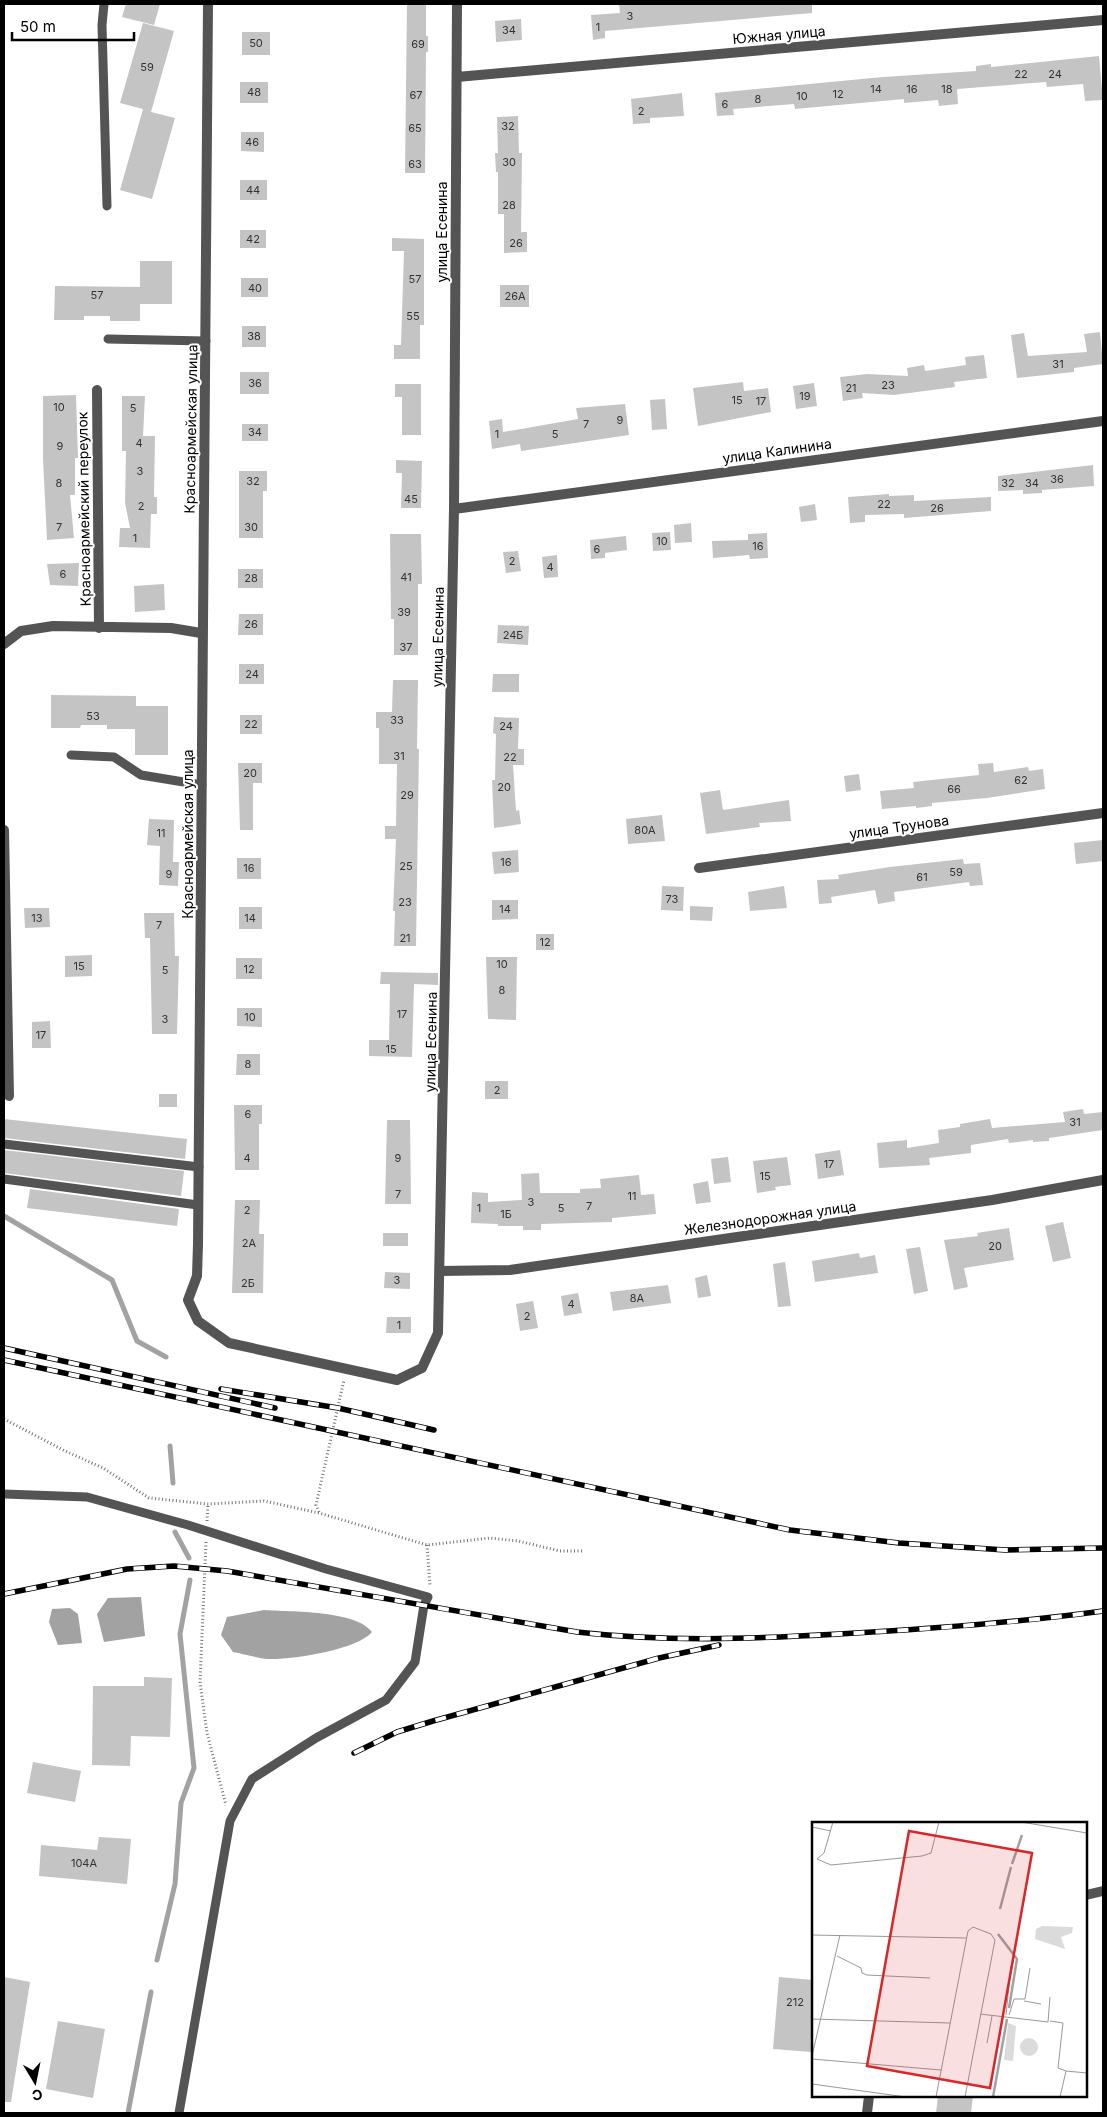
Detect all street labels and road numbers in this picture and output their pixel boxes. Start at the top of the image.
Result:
street label: Южная улица [732,22,826,47]
street label: улица Есенина [433,182,450,283]
street label: Красноармейская улица [181,344,200,514]
street label: Красноармейский переулок [73,411,94,606]
street label: улица Калинина [721,434,833,467]
street label: улица Есенина [428,586,447,688]
street label: Красноармейская улица [179,749,196,919]
street label: улица Трунова [848,811,950,842]
street label: улица Есенина [421,991,440,1093]
street label: Железнодорожная улица [683,1197,857,1238]

